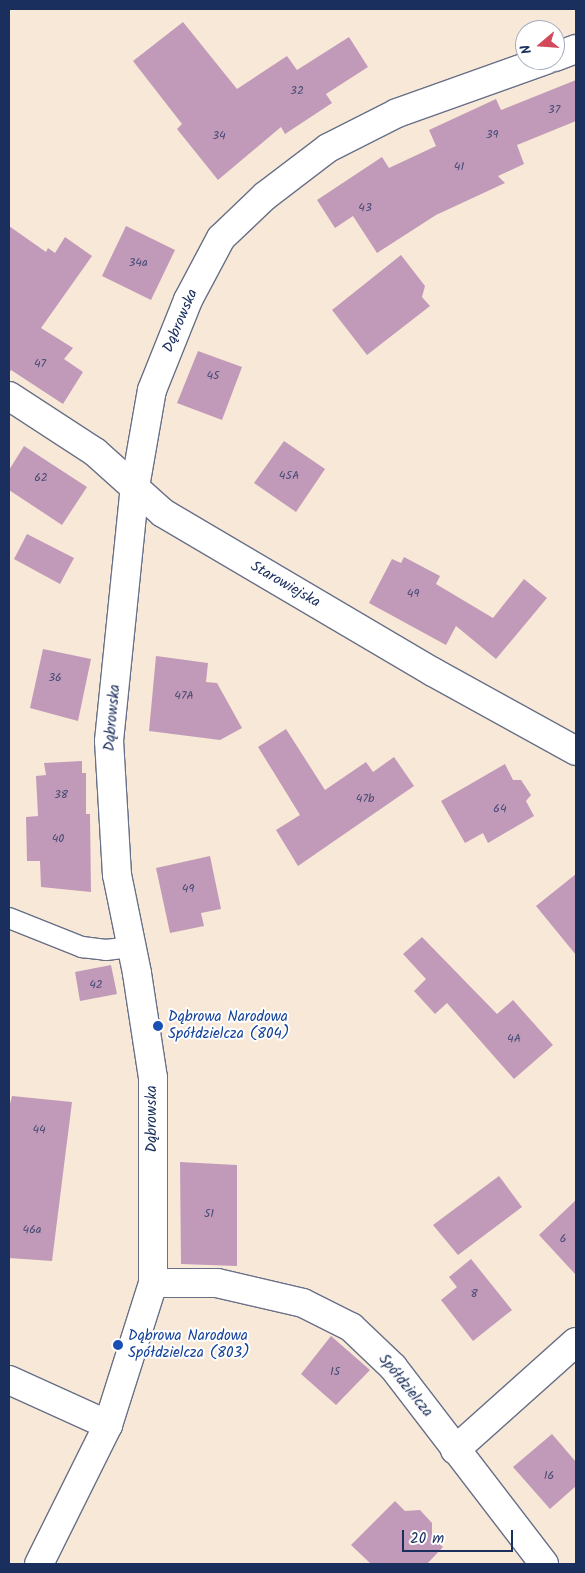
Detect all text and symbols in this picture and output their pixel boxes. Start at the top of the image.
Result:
north arrow [515,20,565,70]
text: N [515,42,539,57]
house number: 32 [290,84,304,98]
house number: 37 [548,103,560,117]
house number: 39 [486,128,498,142]
house number: 34 [212,129,226,143]
house number: 41 [454,160,464,174]
house number: 43 [358,201,372,215]
house number: 34a [128,256,148,270]
street label: Dąbrowska [160,287,202,355]
house number: 47 [34,357,46,371]
house number: 45 [206,369,220,383]
house number: 45A [279,469,299,483]
house number: 62 [34,471,48,485]
street label: Starowiejska [247,558,323,612]
house number: 49 [407,587,419,601]
house number: 36 [48,671,62,685]
street label: Dąbrowska [101,684,125,752]
house number: 47A [174,689,194,703]
house number: 38 [54,788,68,802]
house number: 47b [356,792,374,806]
house number: 64 [493,802,507,816]
house number: 40 [52,832,64,846]
house number: 49 [182,882,194,896]
house number: 42 [89,978,103,992]
place label: Dąbrowa Narodowa Spółdzielcza (804) [168,1008,289,1043]
marker: Dąbrowa Narodowa Spółdzielcza (804) [152,1020,164,1032]
house number: 4A [507,1032,521,1046]
street label: Dąbrowska [144,1086,162,1152]
house number: 44 [32,1123,46,1137]
house number: 51 [204,1207,214,1221]
house number: 46a [23,1223,41,1237]
house number: 6 [560,1232,566,1246]
house number: 8 [470,1287,478,1301]
place label: Dąbrowa Narodowa Spółdzielcza (803) [128,1327,250,1362]
marker: Dąbrowa Narodowa Spółdzielcza (803) [112,1339,124,1351]
street label: Spółdzielcza [374,1351,436,1421]
house number: 15 [330,1365,340,1379]
house number: 16 [544,1469,554,1483]
scale bar [405,1520,516,1552]
text: 20 m [410,1527,444,1551]

